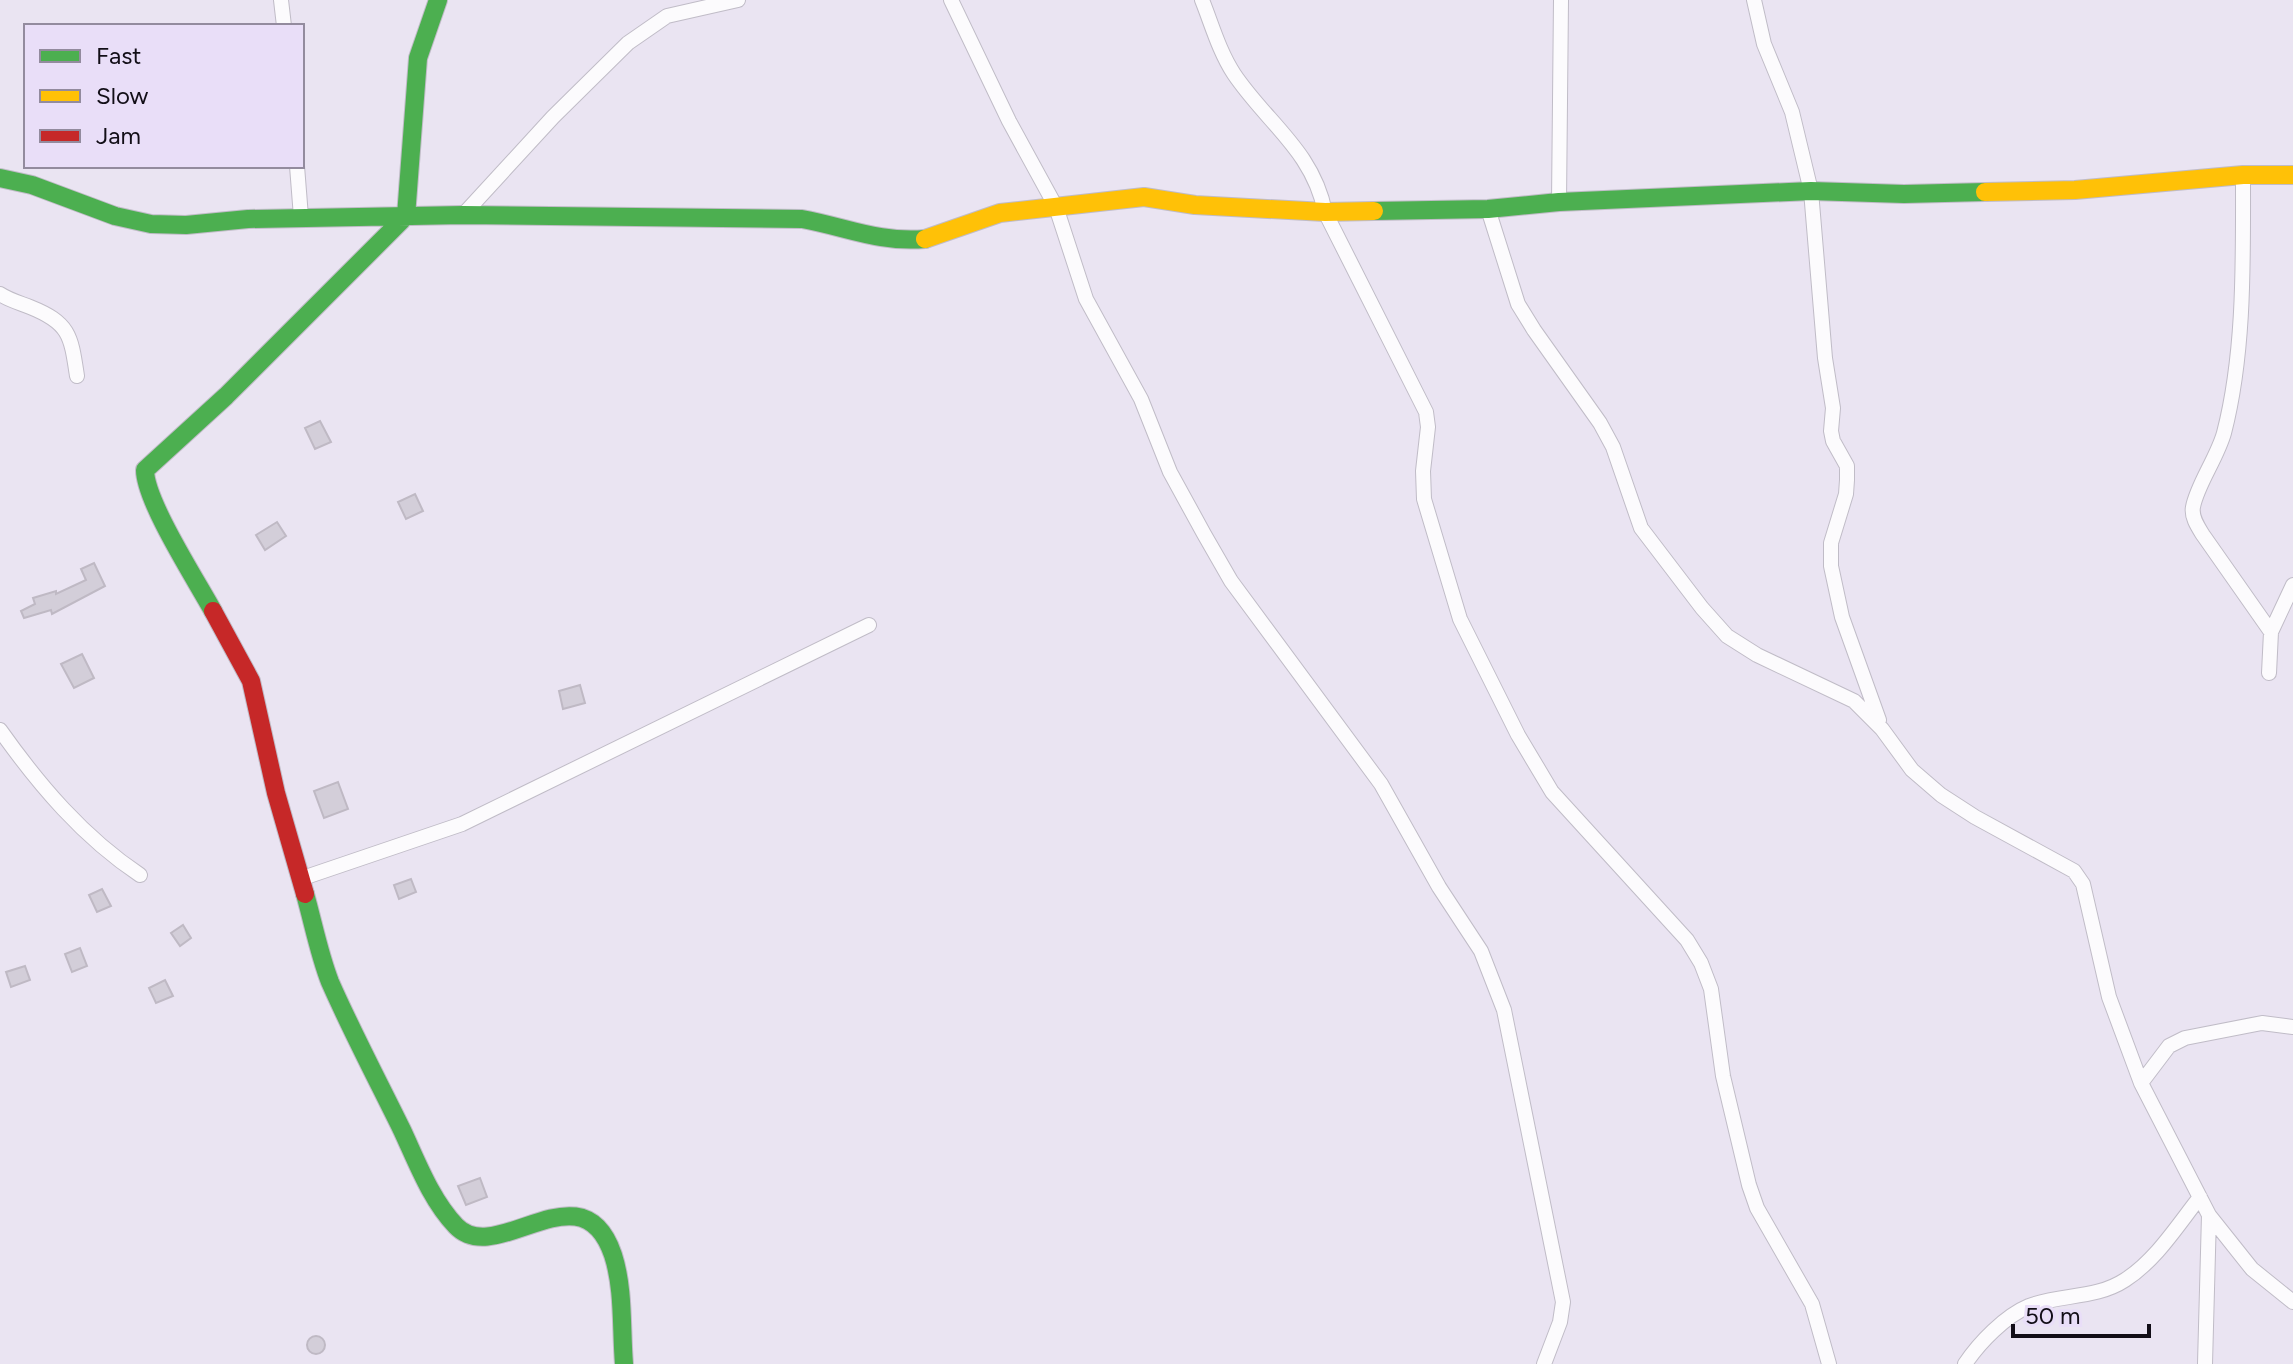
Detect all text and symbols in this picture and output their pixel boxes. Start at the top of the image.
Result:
legend [24,24,304,168]
text: Fast [96,41,141,70]
text: Slow [96,81,149,110]
text: Jam [96,121,141,150]
scale bar [2013,1288,2149,1338]
text: 50 m [2025,1301,2081,1330]

